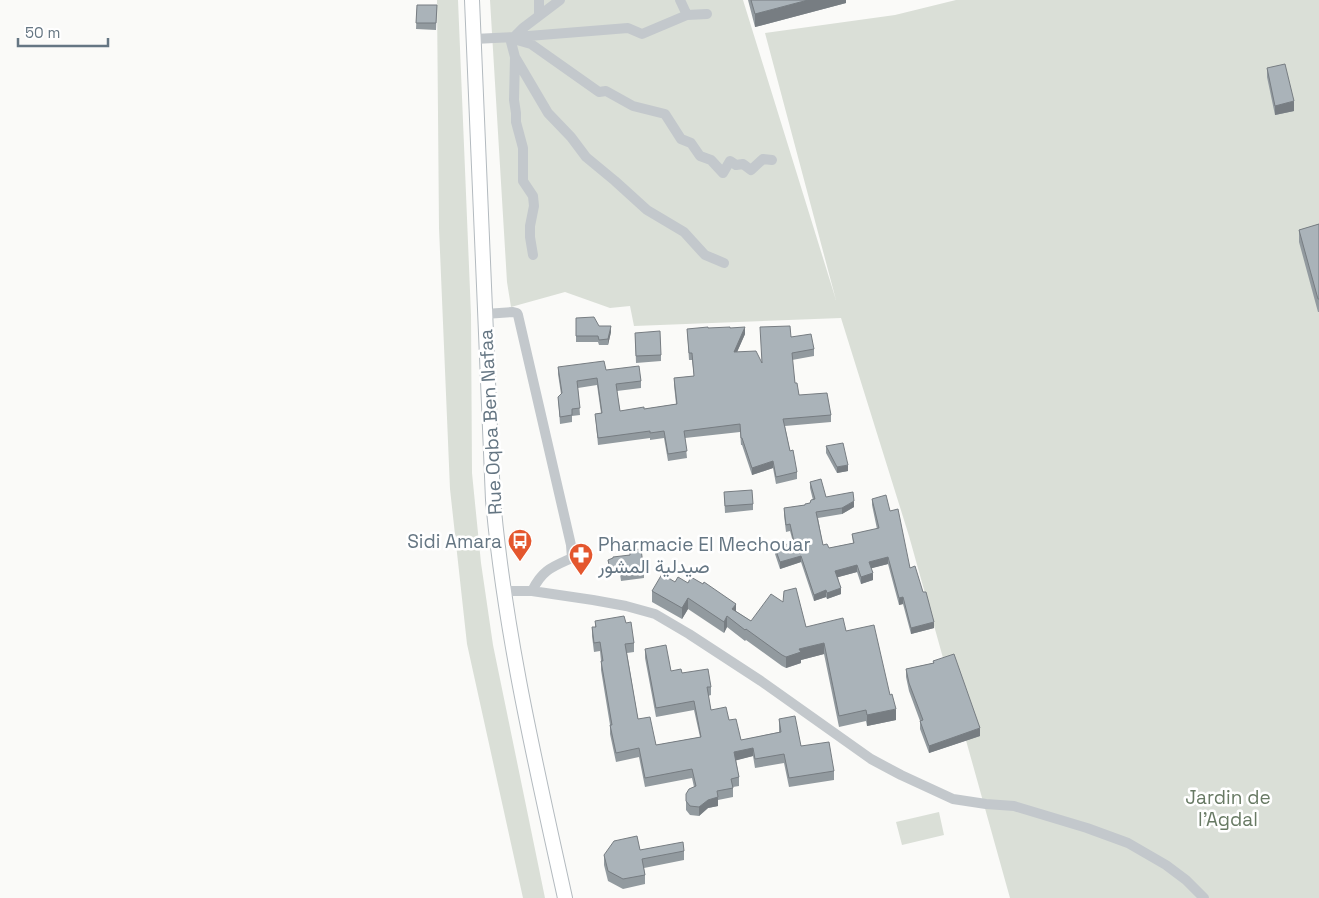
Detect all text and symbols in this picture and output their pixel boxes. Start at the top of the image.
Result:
scale bar [18,15,108,47]
text: 50 m [25,23,60,42]
street label: Rue Oqba Ben Nafaa [473,328,508,516]
bus stop icon: Sidi Amara [507,528,533,562]
place label: Sidi Amara [407,529,502,554]
place label: Pharmacie El Mechouar صيدلية المشور [597,532,811,579]
pharmacy icon: Pharmacie El Mechouar صيدلية المشور [568,542,594,576]
park label: Jardin de l'Agdal [1185,785,1271,832]

